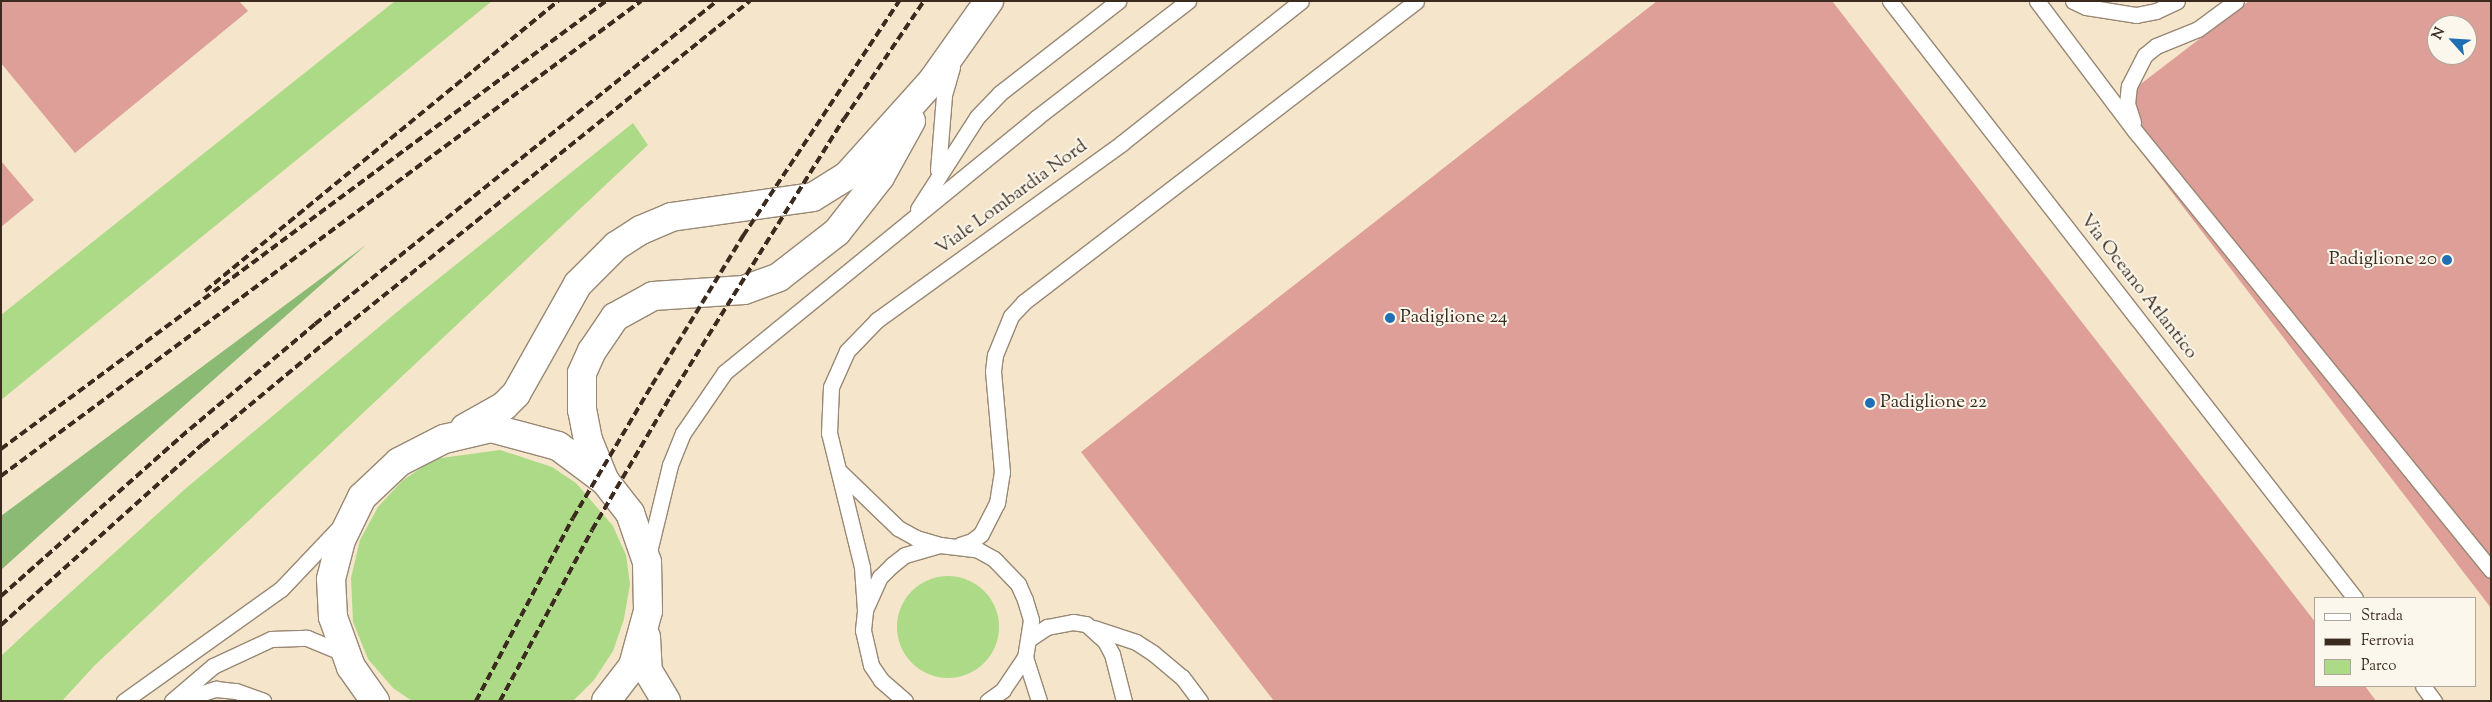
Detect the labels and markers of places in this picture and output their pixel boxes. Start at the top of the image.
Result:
place label: Padiglione 20 [2329,249,2437,271]
marker: Padiglione 20 [2441,254,2453,266]
place label: Padiglione 24 [1400,307,1508,329]
marker: Padiglione 24 [1384,312,1396,324]
place label: Padiglione 22 [1880,392,1987,414]
marker: Padiglione 22 [1864,397,1876,409]

